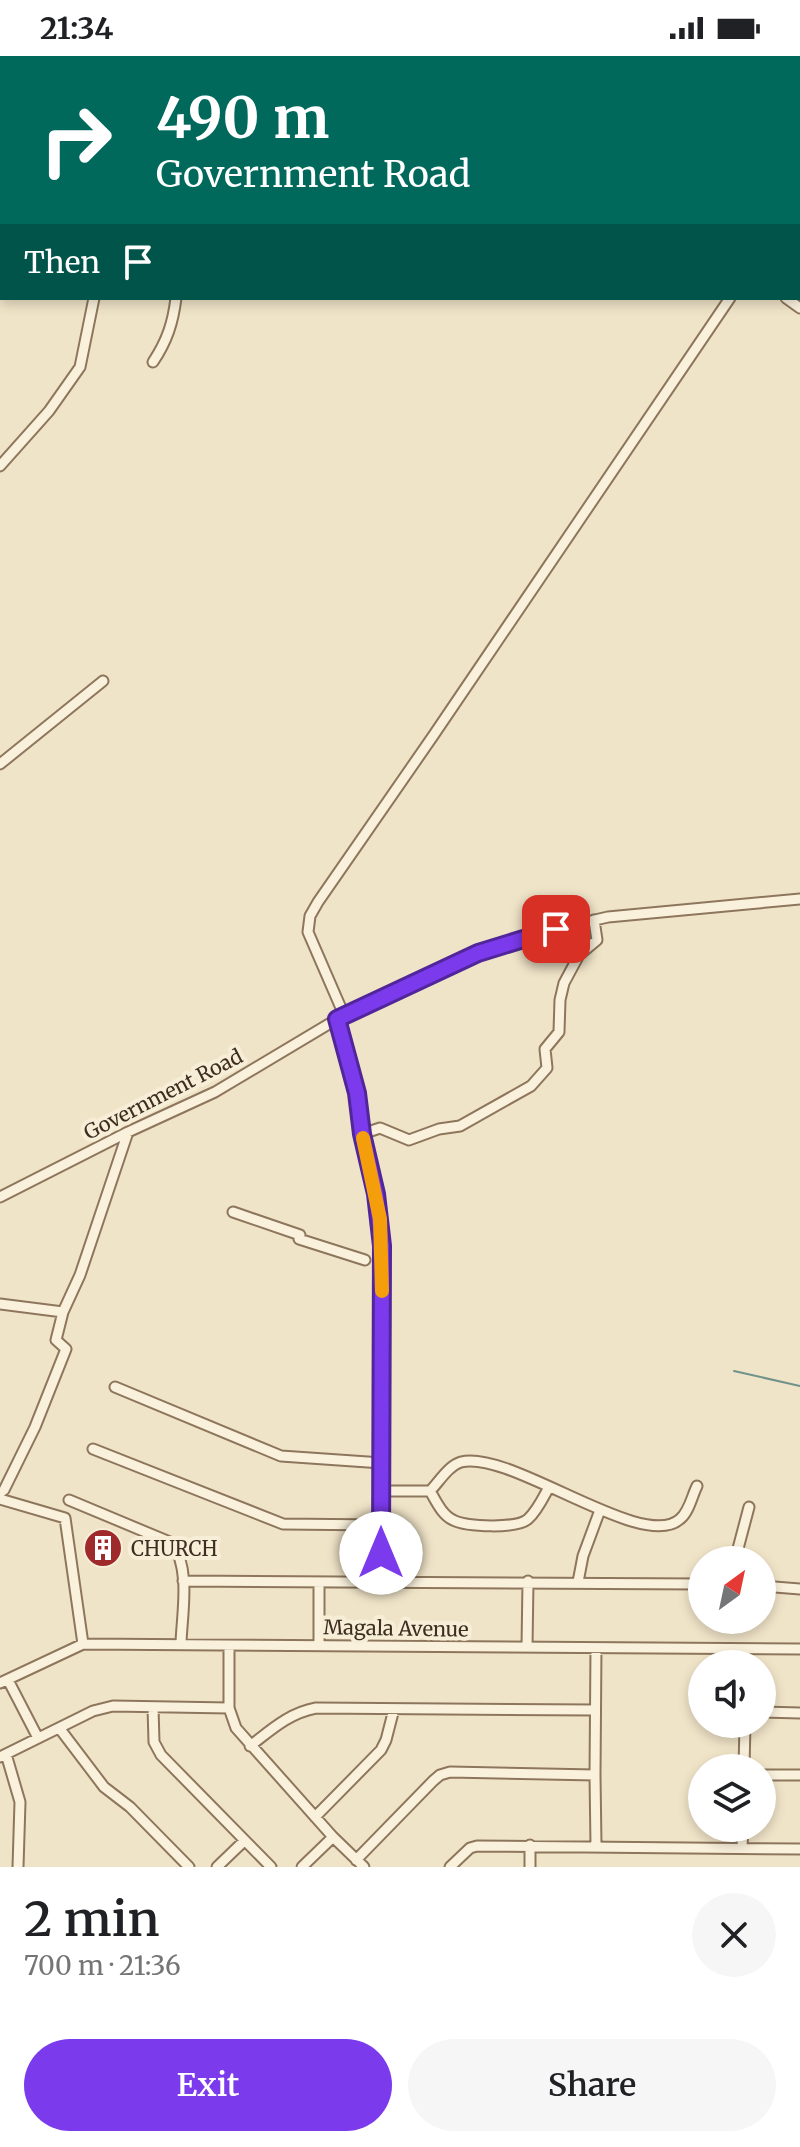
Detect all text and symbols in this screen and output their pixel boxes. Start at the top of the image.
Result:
text: 21:34 [40,9,113,47]
text: 490 m [156,83,329,153]
icon: right [24,88,128,192]
text: Government Road [156,152,470,197]
icon: arrive [116,240,160,284]
text: Then [24,243,100,281]
pin [522,895,590,963]
icon: arrive [534,907,578,951]
street label: Government Road [79,1043,247,1145]
position arrow [339,1511,423,1595]
building icon: CHURCH [82,1527,124,1569]
place label: CHURCH [131,1536,218,1561]
north arrow [688,1546,776,1634]
map controls [688,1546,776,1842]
street label: Magala Avenue [323,1614,469,1642]
button: sound [688,1650,776,1738]
button: layers [688,1754,776,1842]
text: 2 min [24,1889,160,1949]
button: close [692,1893,776,1977]
text: 700 m · 21:36 [24,1949,181,1982]
button: Exit [24,2039,392,2131]
button: Share [408,2039,776,2131]

